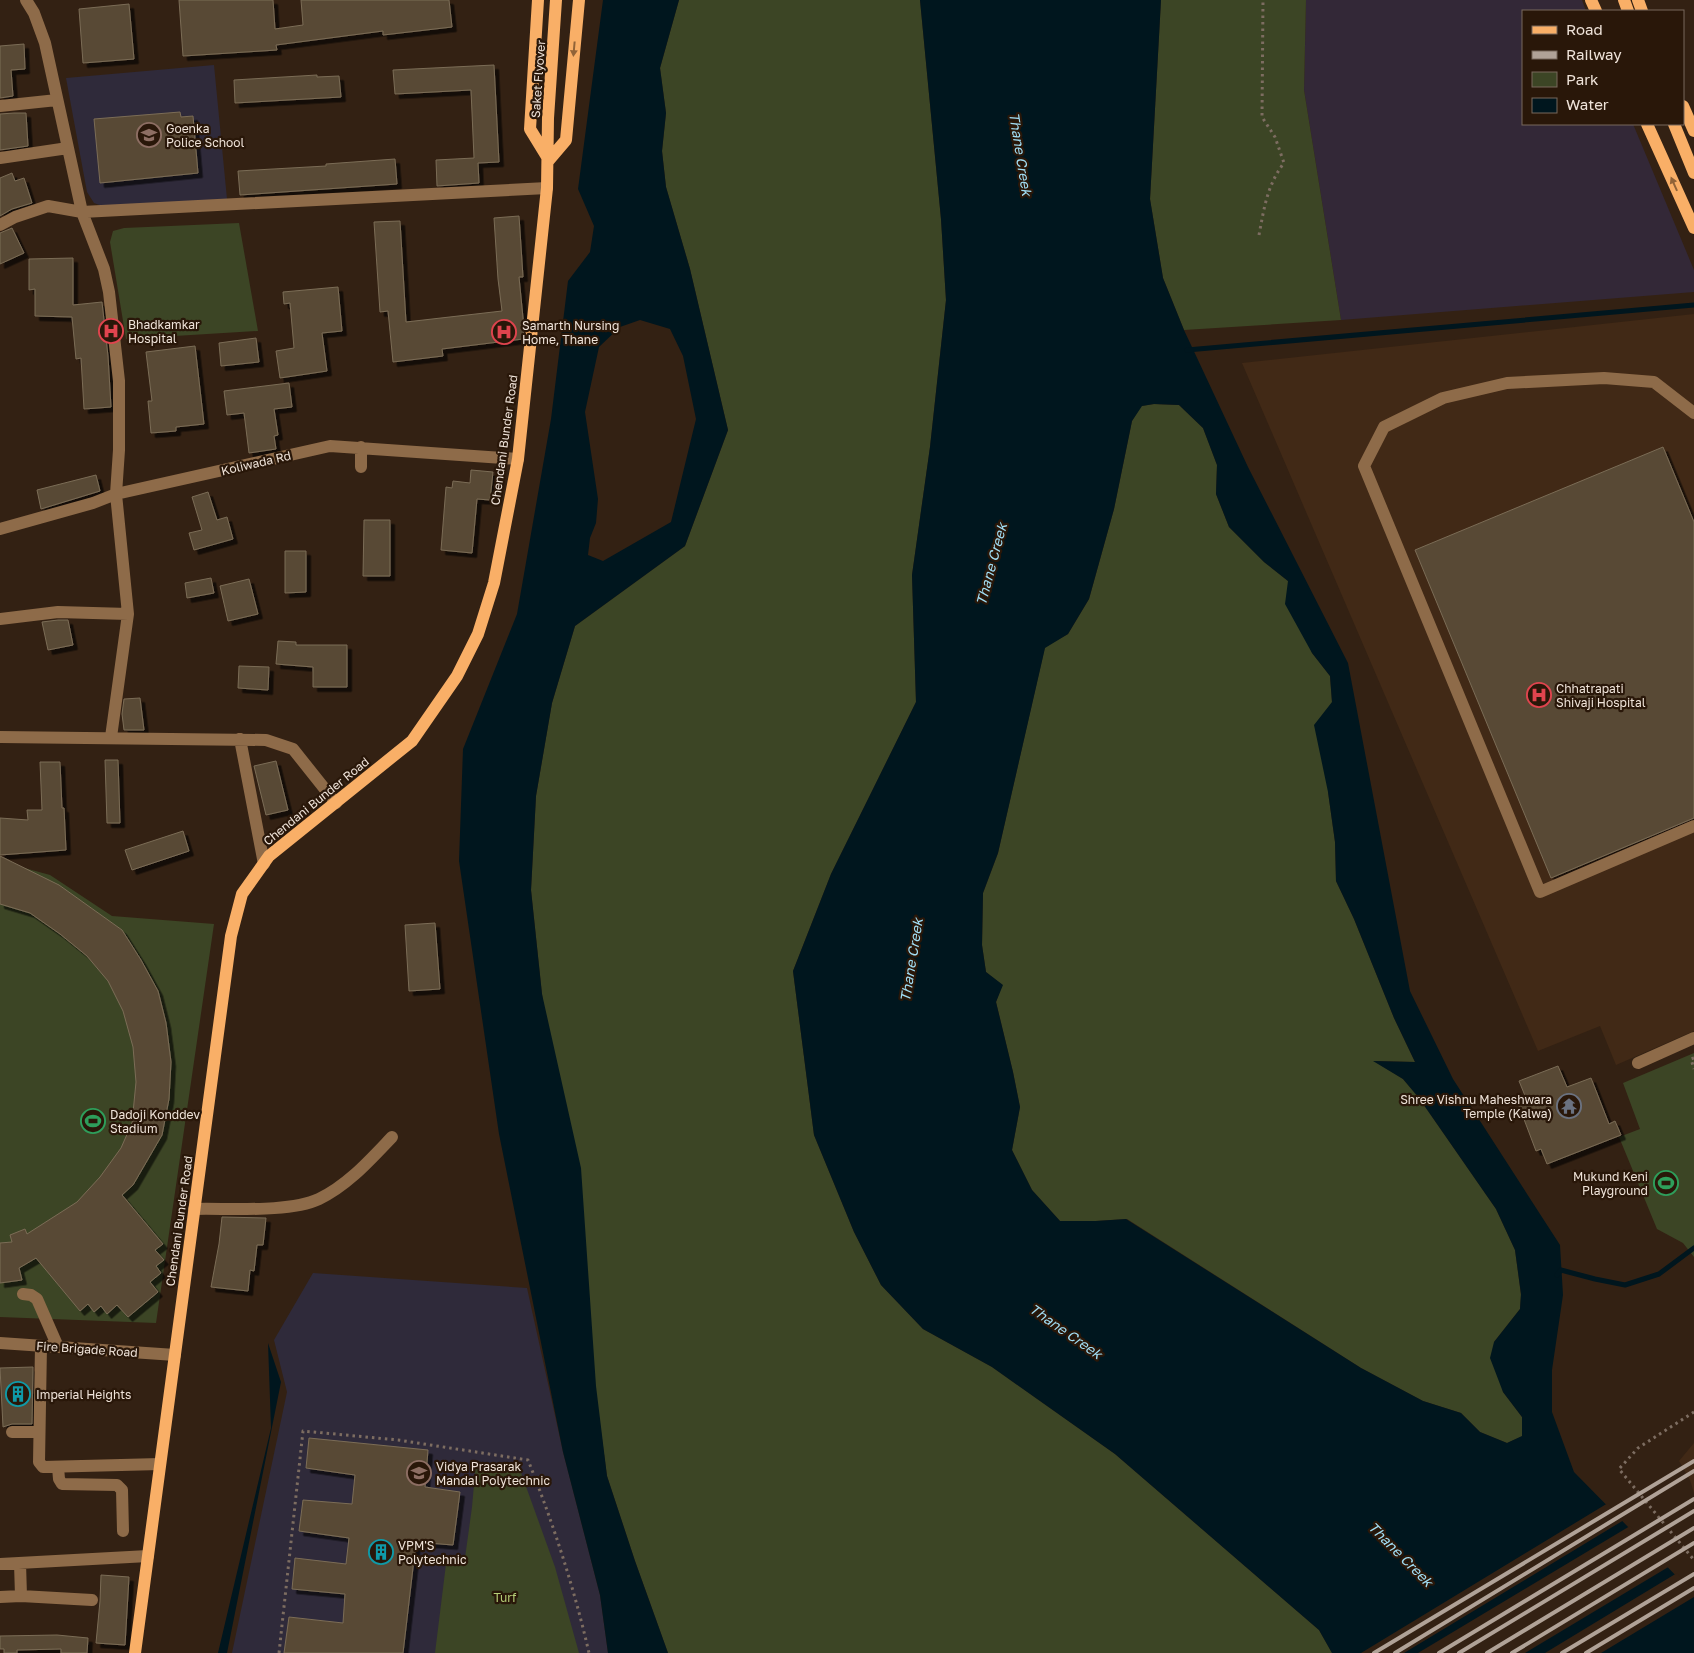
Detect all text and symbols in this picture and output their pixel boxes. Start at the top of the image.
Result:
legend [1522,10,1684,125]
text: Road [1566,20,1603,38]
street label: Saket Flyover [528,39,548,118]
one-way arrow [570,41,578,57]
text: Railway [1566,45,1622,63]
text: Park [1566,70,1599,88]
text: Water [1566,95,1609,113]
water label: Thane Creek [1006,111,1036,199]
place label: Goenka Police School [166,121,244,150]
school or university icon: Goenka Police School [136,122,162,148]
one-way arrow [1669,177,1677,191]
place label: Bhadkamkar Hospital [128,317,200,346]
hospital icon: Bhadkamkar Hospital [98,318,124,344]
place label: Samarth Nursing Home, Thane [522,318,619,347]
hospital icon: Samarth Nursing Home, Thane [491,319,517,345]
street label: Chendani Bunder Road [487,374,521,506]
street label: Koliwada Rd [220,448,292,478]
water label: Thane Creek [972,519,1011,607]
place label: Chhatrapati Shivaji Hospital [1556,681,1646,710]
hospital icon: Chhatrapati Shivaji Hospital [1526,682,1552,708]
street label: Chendani Bunder Road [260,754,372,848]
water label: Thane Creek [896,915,926,1003]
place label: Shree Vishnu Maheshwara Temple (Kalwa) [1400,1092,1552,1121]
temple icon: Shree Vishnu Maheshwara Temple (Kalwa) [1556,1093,1582,1119]
place label: Dadoji Konddev Stadium [110,1107,200,1136]
sports icon: Dadoji Konddev Stadium [80,1108,106,1134]
street label: Chendani Bunder Road [162,1155,196,1287]
place label: Mukund Keni Playground [1573,1169,1648,1198]
sports icon: Mukund Keni Playground [1653,1170,1679,1196]
water label: Thane Creek [1027,1300,1107,1363]
street label: Fire Brigade Road [36,1338,138,1360]
building icon: Imperial Heights [5,1381,31,1407]
place label: Imperial Heights [36,1387,131,1402]
place label: Vidya Prasarak Mandal Polytechnic [436,1459,550,1488]
school or university icon: Vidya Prasarak Mandal Polytechnic [406,1460,432,1486]
water label: Thane Creek [1365,1518,1438,1591]
place label: VPM'S Polytechnic [398,1538,467,1567]
building icon: VPM'S Polytechnic [368,1539,394,1565]
park label: Turf [494,1590,517,1605]

